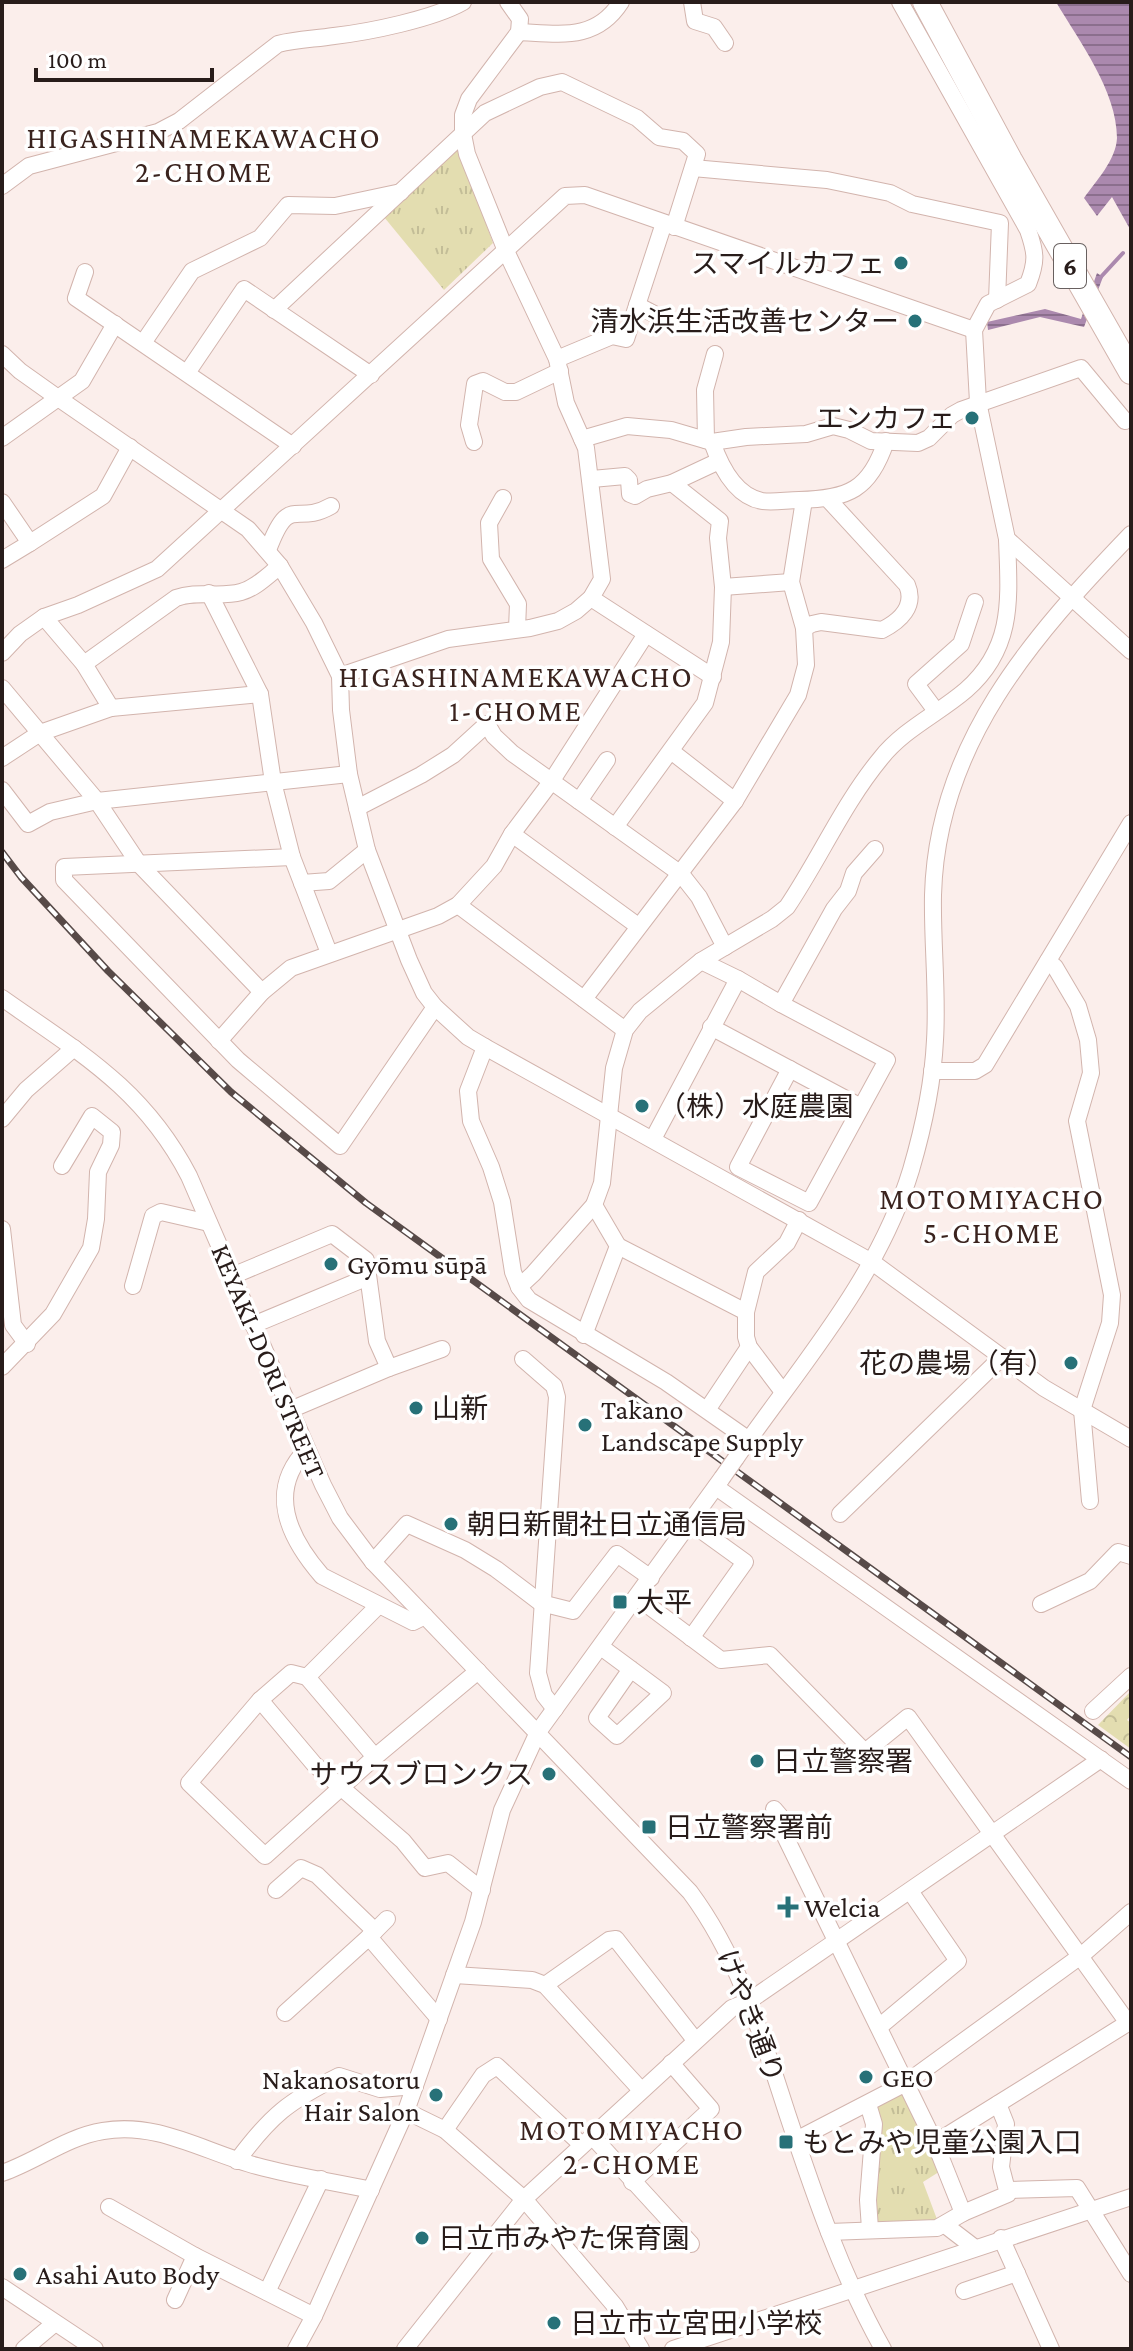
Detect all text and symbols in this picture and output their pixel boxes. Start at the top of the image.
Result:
scale bar [36,32,212,82]
text: 100 m [48,46,107,73]
district label: HIGASHINAMEKAWACHO 2-CHOME [26,121,382,188]
road number: 6 [1054,244,1086,288]
place label: スマイルカフェ [691,248,885,279]
marker: スマイルカフェ [892,254,910,272]
place label: 清水浜生活改善センター [591,306,899,337]
marker: 清水浜生活改善センター [906,312,924,330]
place label: エンカフェ [816,403,956,434]
marker: エンカフェ [963,409,981,427]
district label: HIGASHINAMEKAWACHO 1-CHOME [338,660,694,727]
place label: （株）水庭農園 [658,1091,854,1122]
marker: （株）水庭農園 [633,1097,651,1115]
district label: MOTOMIYACHO 5-CHOME [879,1182,1105,1249]
street label: KEYAKI-DORI STREET [205,1240,332,1483]
place label: Gyōmu sūpā [347,1249,487,1280]
marker: Gyōmu sūpā [322,1255,340,1273]
place label: 花の農場（有） [859,1348,1055,1379]
marker: 花の農場（有） [1062,1354,1080,1372]
place label: 山新 [432,1393,488,1424]
place label: Takano Landscape Supply [601,1394,804,1457]
marker: 山新 [407,1399,425,1417]
marker: Takano Landscape Supply [576,1416,594,1434]
place label: 朝日新聞社日立通信局 [467,1509,747,1540]
marker: 朝日新聞社日立通信局 [442,1515,460,1533]
place label: 大平 [636,1587,692,1618]
marker: 大平 [611,1593,629,1611]
place label: 日立警察署 [773,1746,913,1777]
marker: 日立警察署 [748,1752,766,1770]
place label: サウスブロンクス [310,1759,533,1790]
marker: サウスブロンクス [540,1765,558,1783]
place label: 日立警察署前 [665,1812,833,1843]
marker: 日立警察署前 [640,1818,658,1836]
place label: Welcia [804,1892,880,1923]
marker: Welcia [779,1898,797,1916]
street label: けやき通り [711,1945,790,2087]
place label: GEO [882,2062,934,2093]
place label: Nakanosatoru Hair Salon [262,2064,420,2127]
marker: GEO [857,2068,875,2086]
marker: Nakanosatoru Hair Salon [427,2086,445,2104]
district label: MOTOMIYACHO 2-CHOME [519,2113,745,2180]
place label: もとみや児童公園入口 [802,2127,1081,2158]
marker: もとみや児童公園入口 [777,2133,795,2151]
place label: 日立市みやた保育園 [438,2223,690,2254]
marker: 日立市みやた保育園 [413,2229,431,2247]
place label: Asahi Auto Body [36,2259,220,2290]
marker: Asahi Auto Body [11,2265,29,2283]
place label: 日立市立宮田小学校 [570,2308,822,2339]
marker: 日立市立宮田小学校 [545,2314,563,2332]

